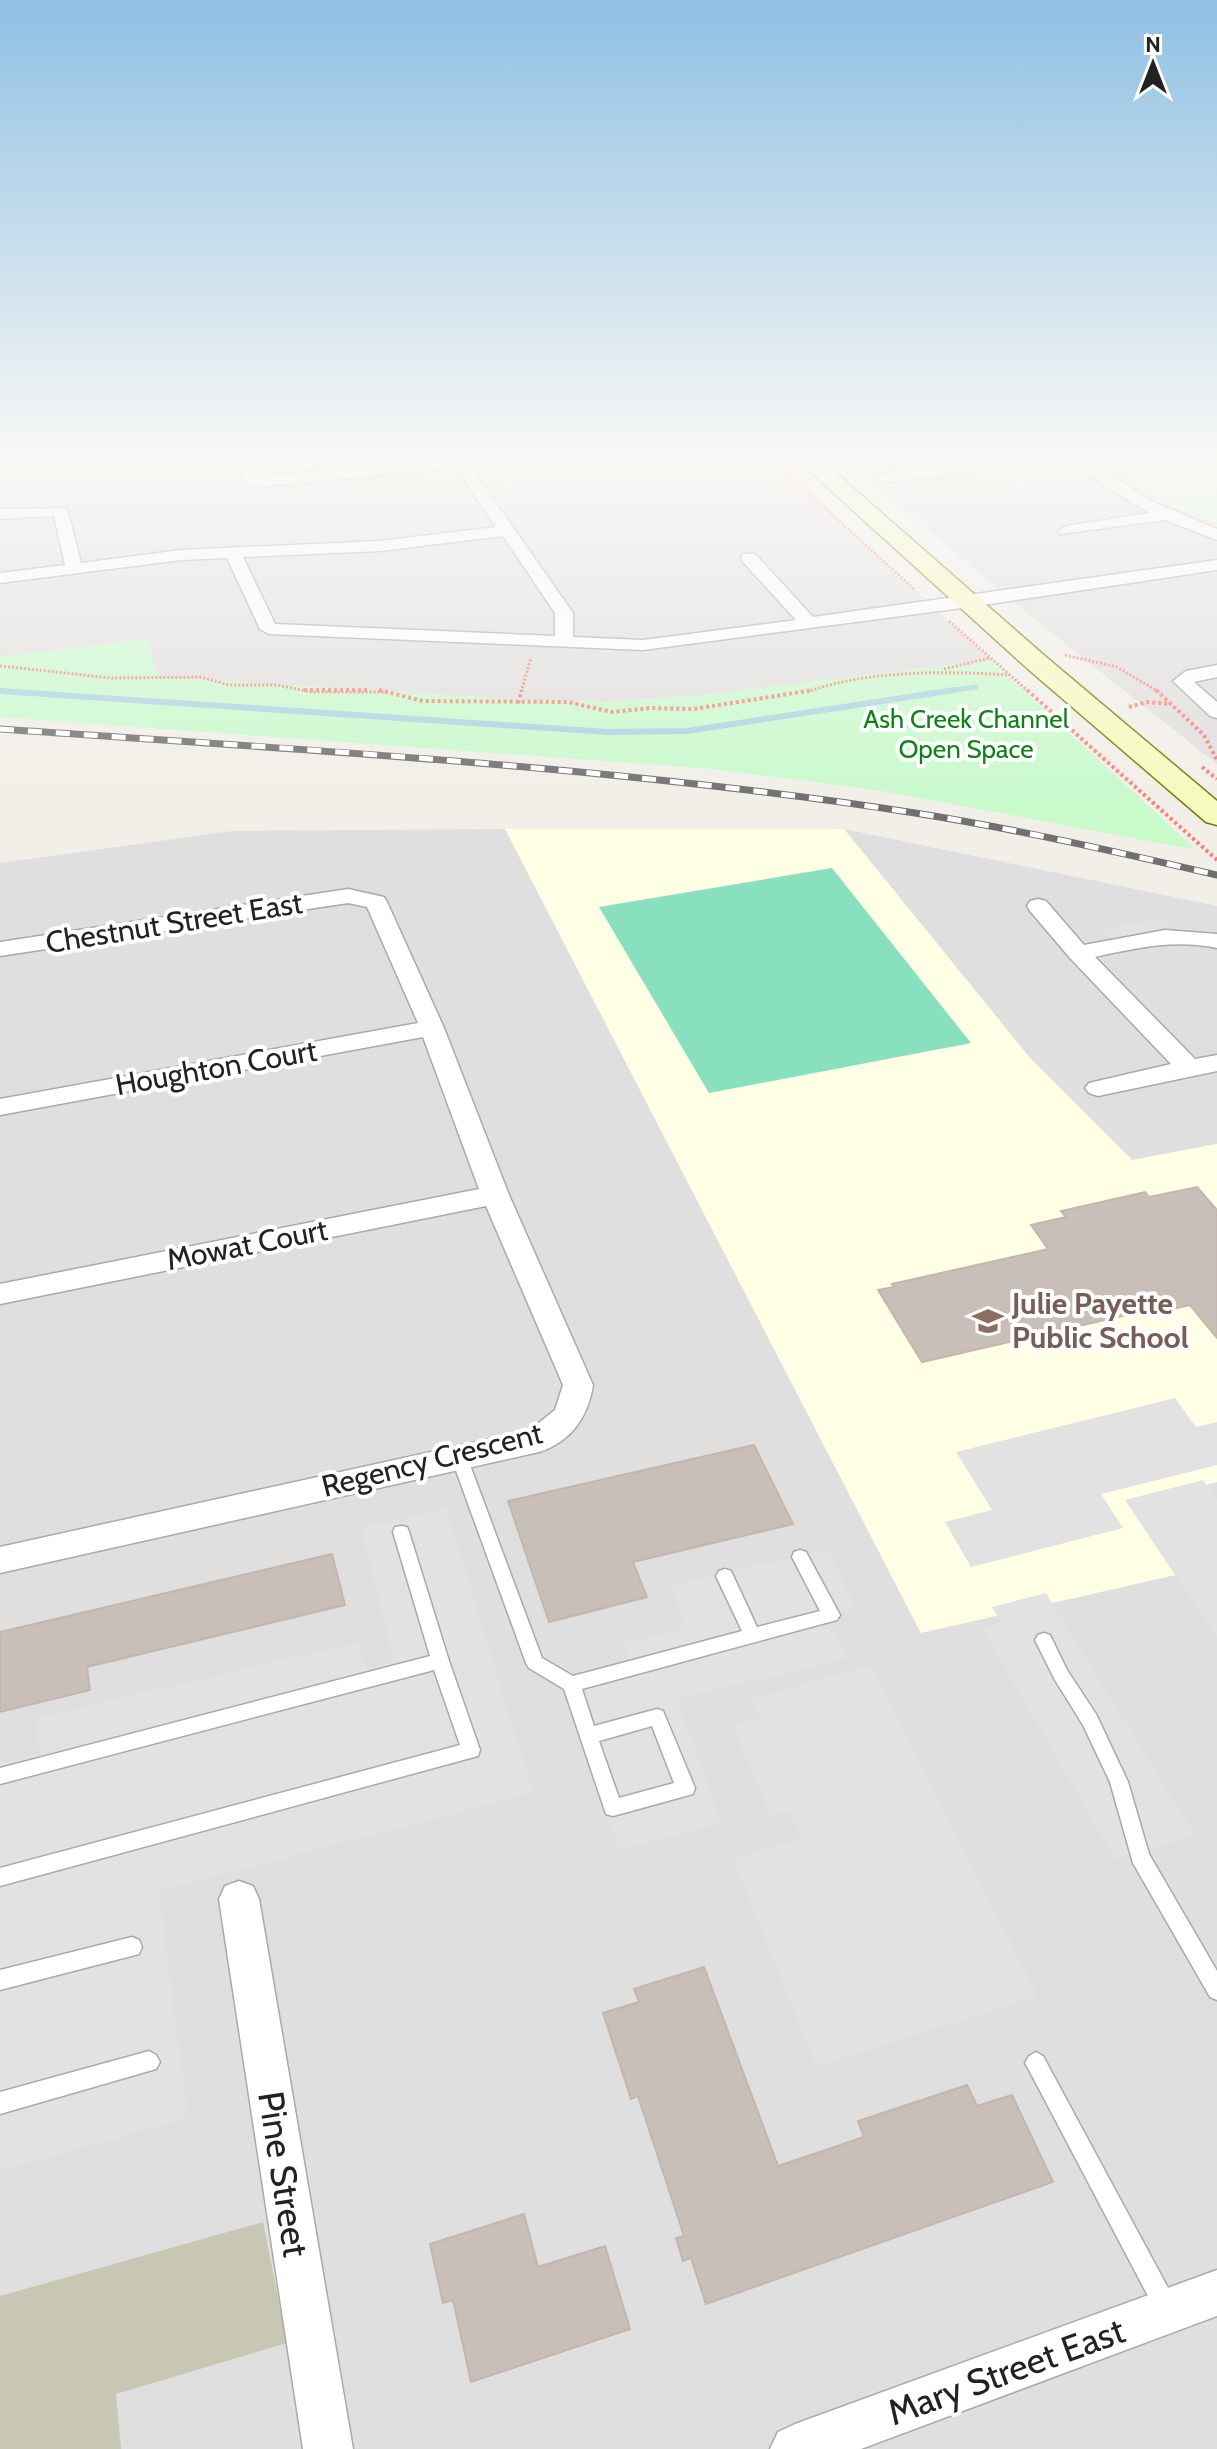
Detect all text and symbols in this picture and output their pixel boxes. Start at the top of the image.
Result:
north arrow [1113,24,1193,104]
text: N [1145,31,1161,58]
park label: Ash Creek Channel Open Space [863,703,1069,765]
street label: Chestnut Street East [43,884,305,961]
street label: Houghton Court [112,1032,319,1103]
street label: Mowat Court [163,1211,330,1278]
place label: Julie Payette Public School [1011,1285,1189,1356]
school or university icon: Julie Payette Public School [971,1304,1005,1338]
street label: Regency Crescent [318,1414,546,1505]
street label: Pine Street [249,2088,319,2260]
street label: Mary Street East [882,2308,1130,2434]

